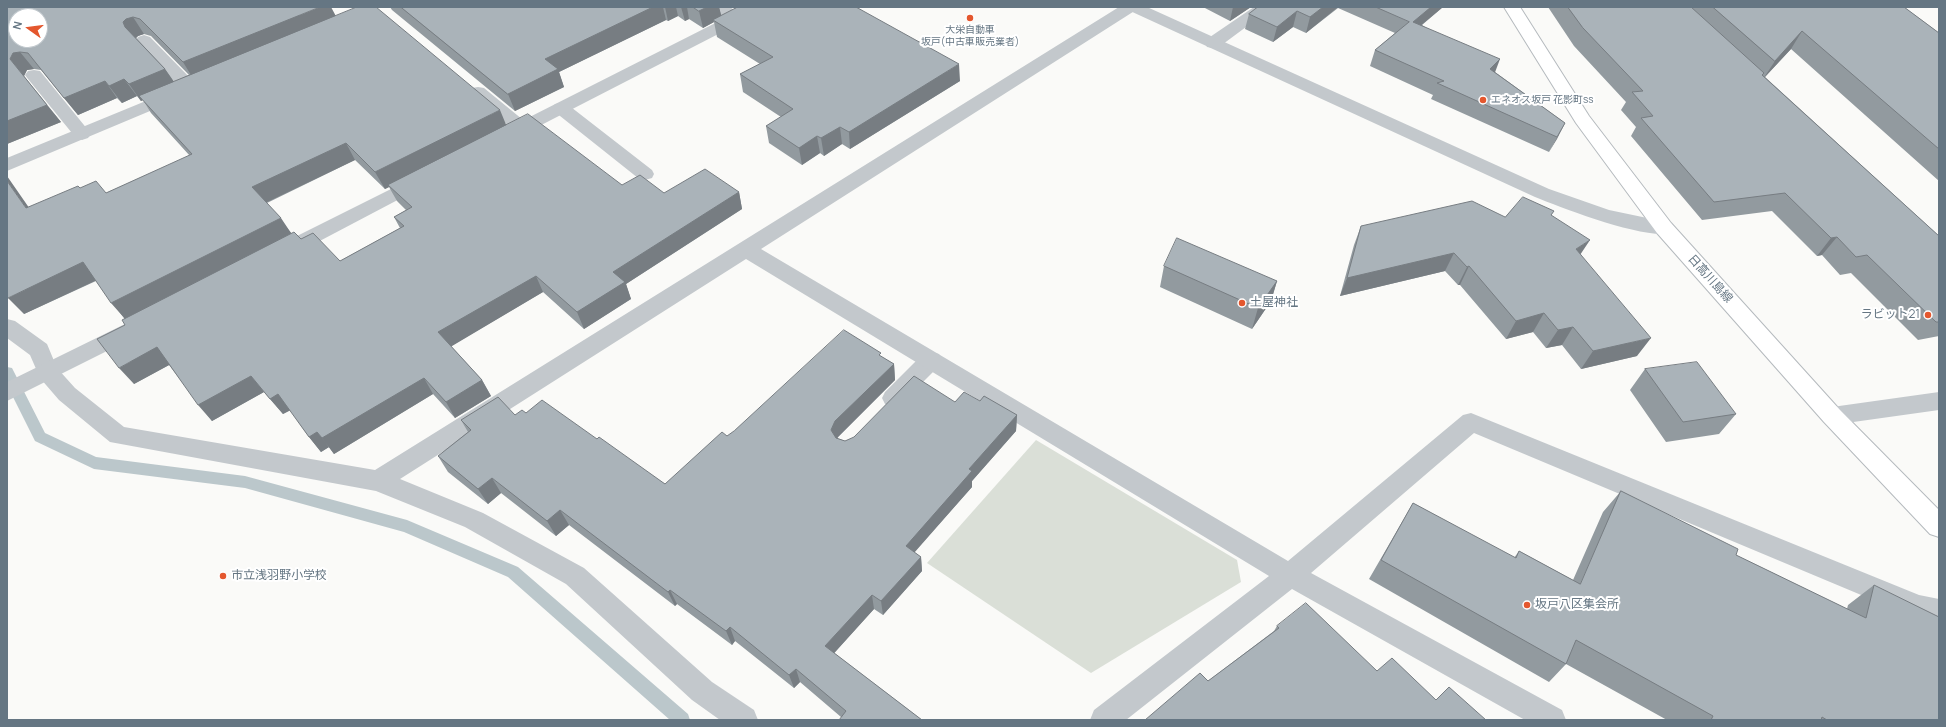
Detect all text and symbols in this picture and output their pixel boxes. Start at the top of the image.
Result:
north arrow [8,8,48,48]
marker: 大栄自動車 坂戸(中古車販売業者) [965,13,975,23]
text: N [9,20,25,31]
place label: 大栄自動車 坂戸(中古車販売業者) [921,24,1019,48]
place label: エネオス坂戸 花影町ss [1491,94,1593,106]
marker: エネオス坂戸 花影町ss [1478,95,1488,105]
street label: 日高川島線 [1685,252,1735,306]
place label: 土屋神社 [1250,296,1298,310]
marker: 土屋神社 [1237,298,1247,308]
place label: ラビット21 [1860,308,1920,322]
marker: ラビット21 [1923,310,1933,320]
place label: 市立浅羽野小学校 [231,569,327,583]
marker: 市立浅羽野小学校 [218,571,228,581]
place label: 坂戸八区集会所 [1535,598,1619,612]
marker: 坂戸八区集会所 [1522,600,1532,610]

